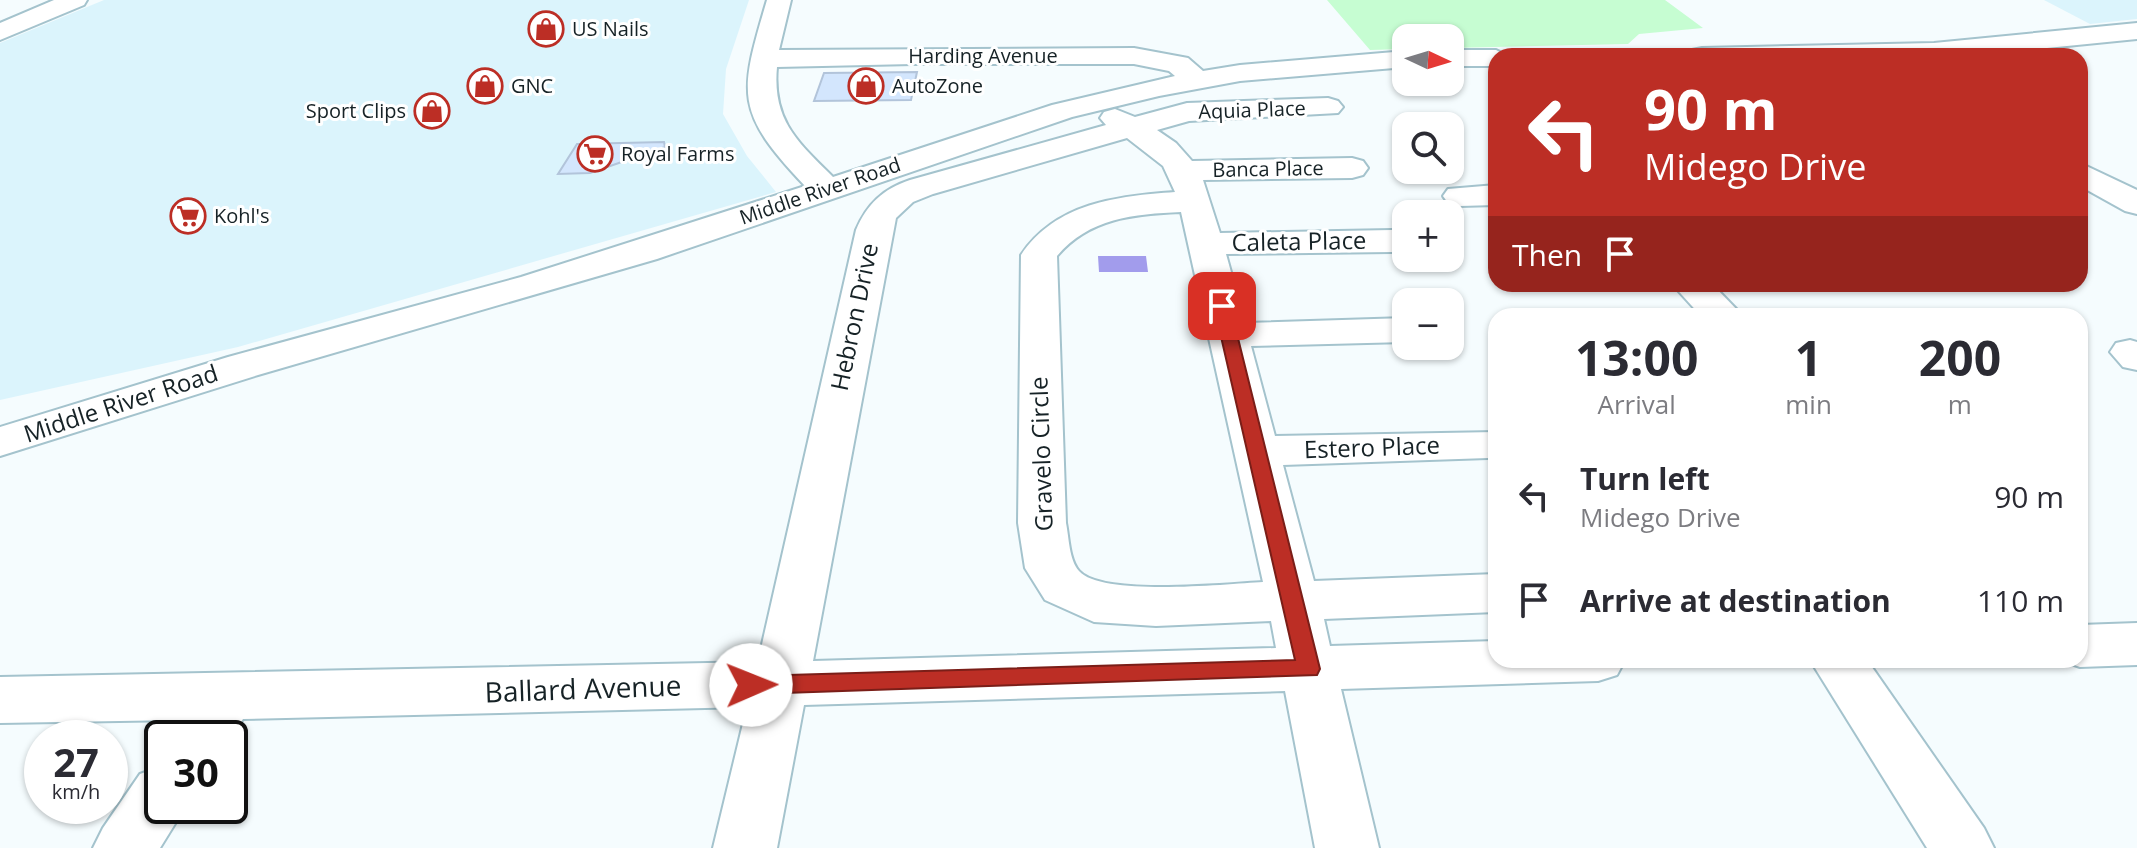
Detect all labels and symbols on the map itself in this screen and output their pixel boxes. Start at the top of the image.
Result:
shop icon: US Nails [527,10,565,48]
place label: US Nails [572,15,649,42]
north arrow [1392,24,1464,96]
street label: Harding Avenue [908,42,1058,69]
shop icon: GNC [466,67,504,105]
shop icon: AutoZone [847,67,885,105]
place label: GNC [511,72,553,99]
place label: AutoZone [892,72,983,99]
shop icon: Sport Clips [413,92,451,130]
street label: Aquia Place [1198,94,1306,125]
place label: Sport Clips [306,97,406,124]
supermarket icon: Royal Farms [576,135,614,173]
place label: Royal Farms [621,140,734,167]
street label: Middle River Road [736,150,904,231]
street label: Banca Place [1212,154,1324,183]
supermarket icon: Kohl's [169,197,207,235]
place label: Kohl's [214,202,270,229]
street label: Caleta Place [1231,223,1367,258]
street label: Hebron Drive [822,240,885,393]
pin [1188,272,1256,340]
street label: Middle River Road [19,356,222,450]
street label: Gravelo Circle [1021,376,1060,532]
street label: Estero Place [1303,428,1441,465]
position arrow [709,643,793,727]
street label: Ballard Avenue [484,666,682,710]
speed limit sign: 30 [144,720,248,824]

